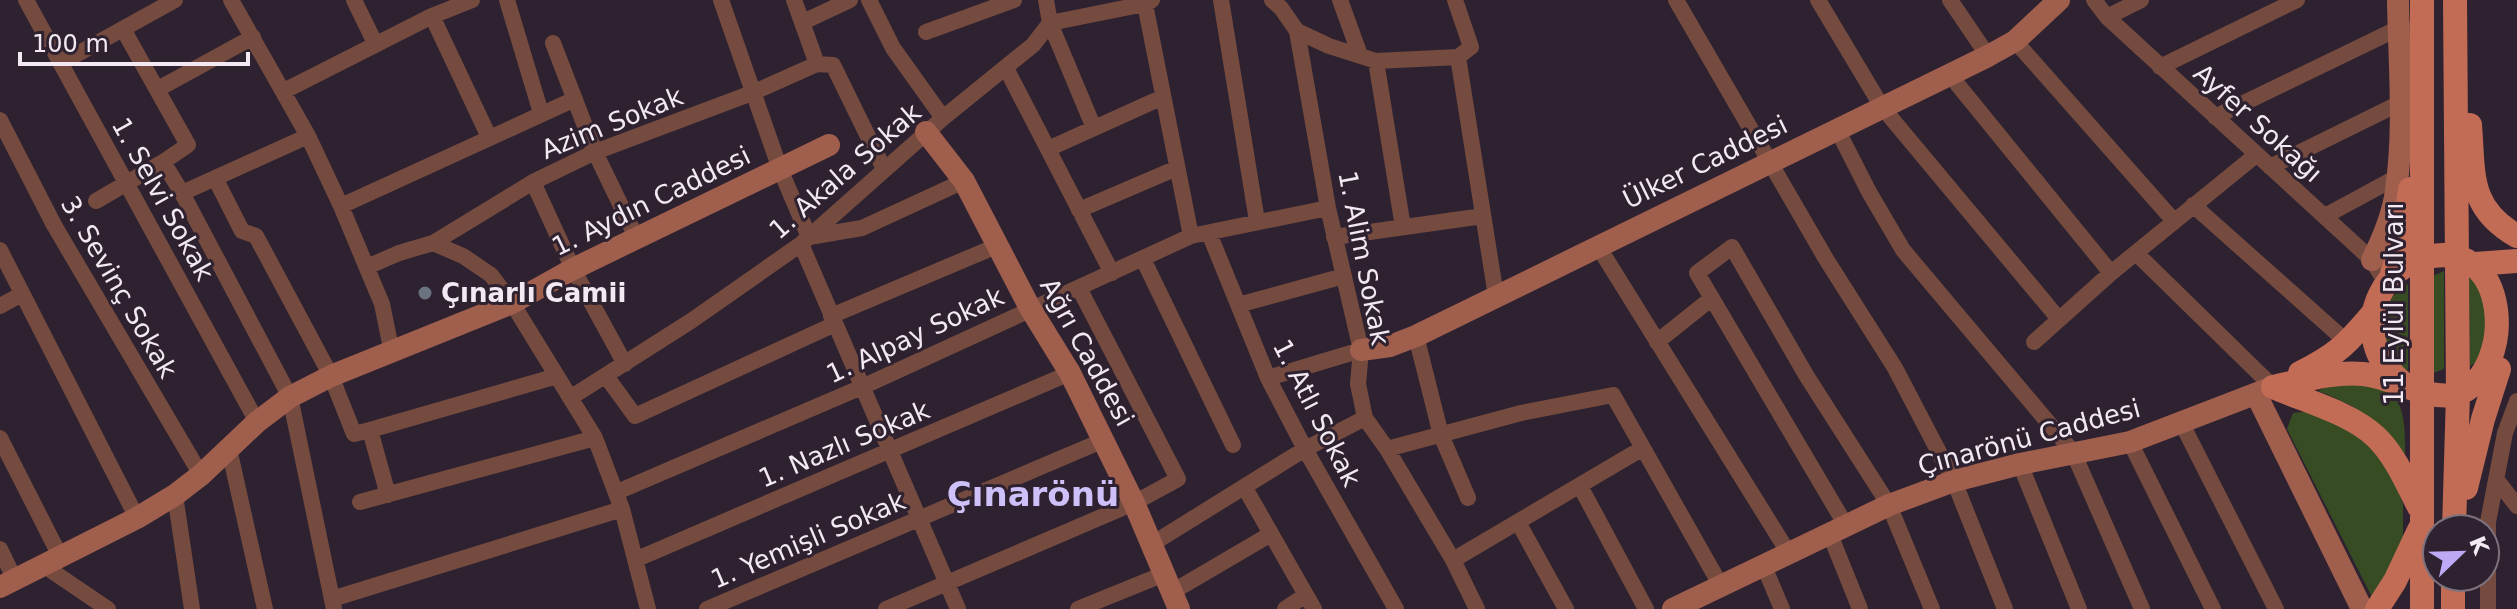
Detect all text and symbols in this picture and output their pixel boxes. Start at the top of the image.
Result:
scale bar [20,16,248,66]
text: 100 m [32,30,109,58]
street label: Ayfer Sokağı [2188,58,2328,188]
street label: Azim Sokak [537,81,687,165]
street label: 1. Akala Sokak [763,97,927,245]
street label: Ülker Caddesi [1617,108,1792,215]
street label: 1. Selvi Sokak [106,112,220,286]
street label: 1. Aydın Caddesi [547,140,755,262]
street label: 1. Alim Sokak [1332,168,1396,348]
street label: 3. Sevinç Sokak [55,191,183,383]
street label: 11 Eylül Bulvarı [2379,202,2409,406]
street label: Ağrı Caddesi [1034,273,1140,431]
place label: Çınarlı Camii [441,278,626,308]
street label: 1. Alpay Sokak [822,281,1008,389]
marker: Çınarlı Camii [416,284,434,302]
street label: 1. Atlı Sokak [1267,334,1367,492]
street label: Çınarönü Caddesi [1915,393,2143,481]
street label: 1. Nazlı Sokak [754,394,934,494]
district label: Çınarönü [947,474,1119,514]
street label: 1. Yemişli Sokak [706,485,910,595]
north arrow [2421,513,2501,593]
text: K [2464,533,2494,559]

